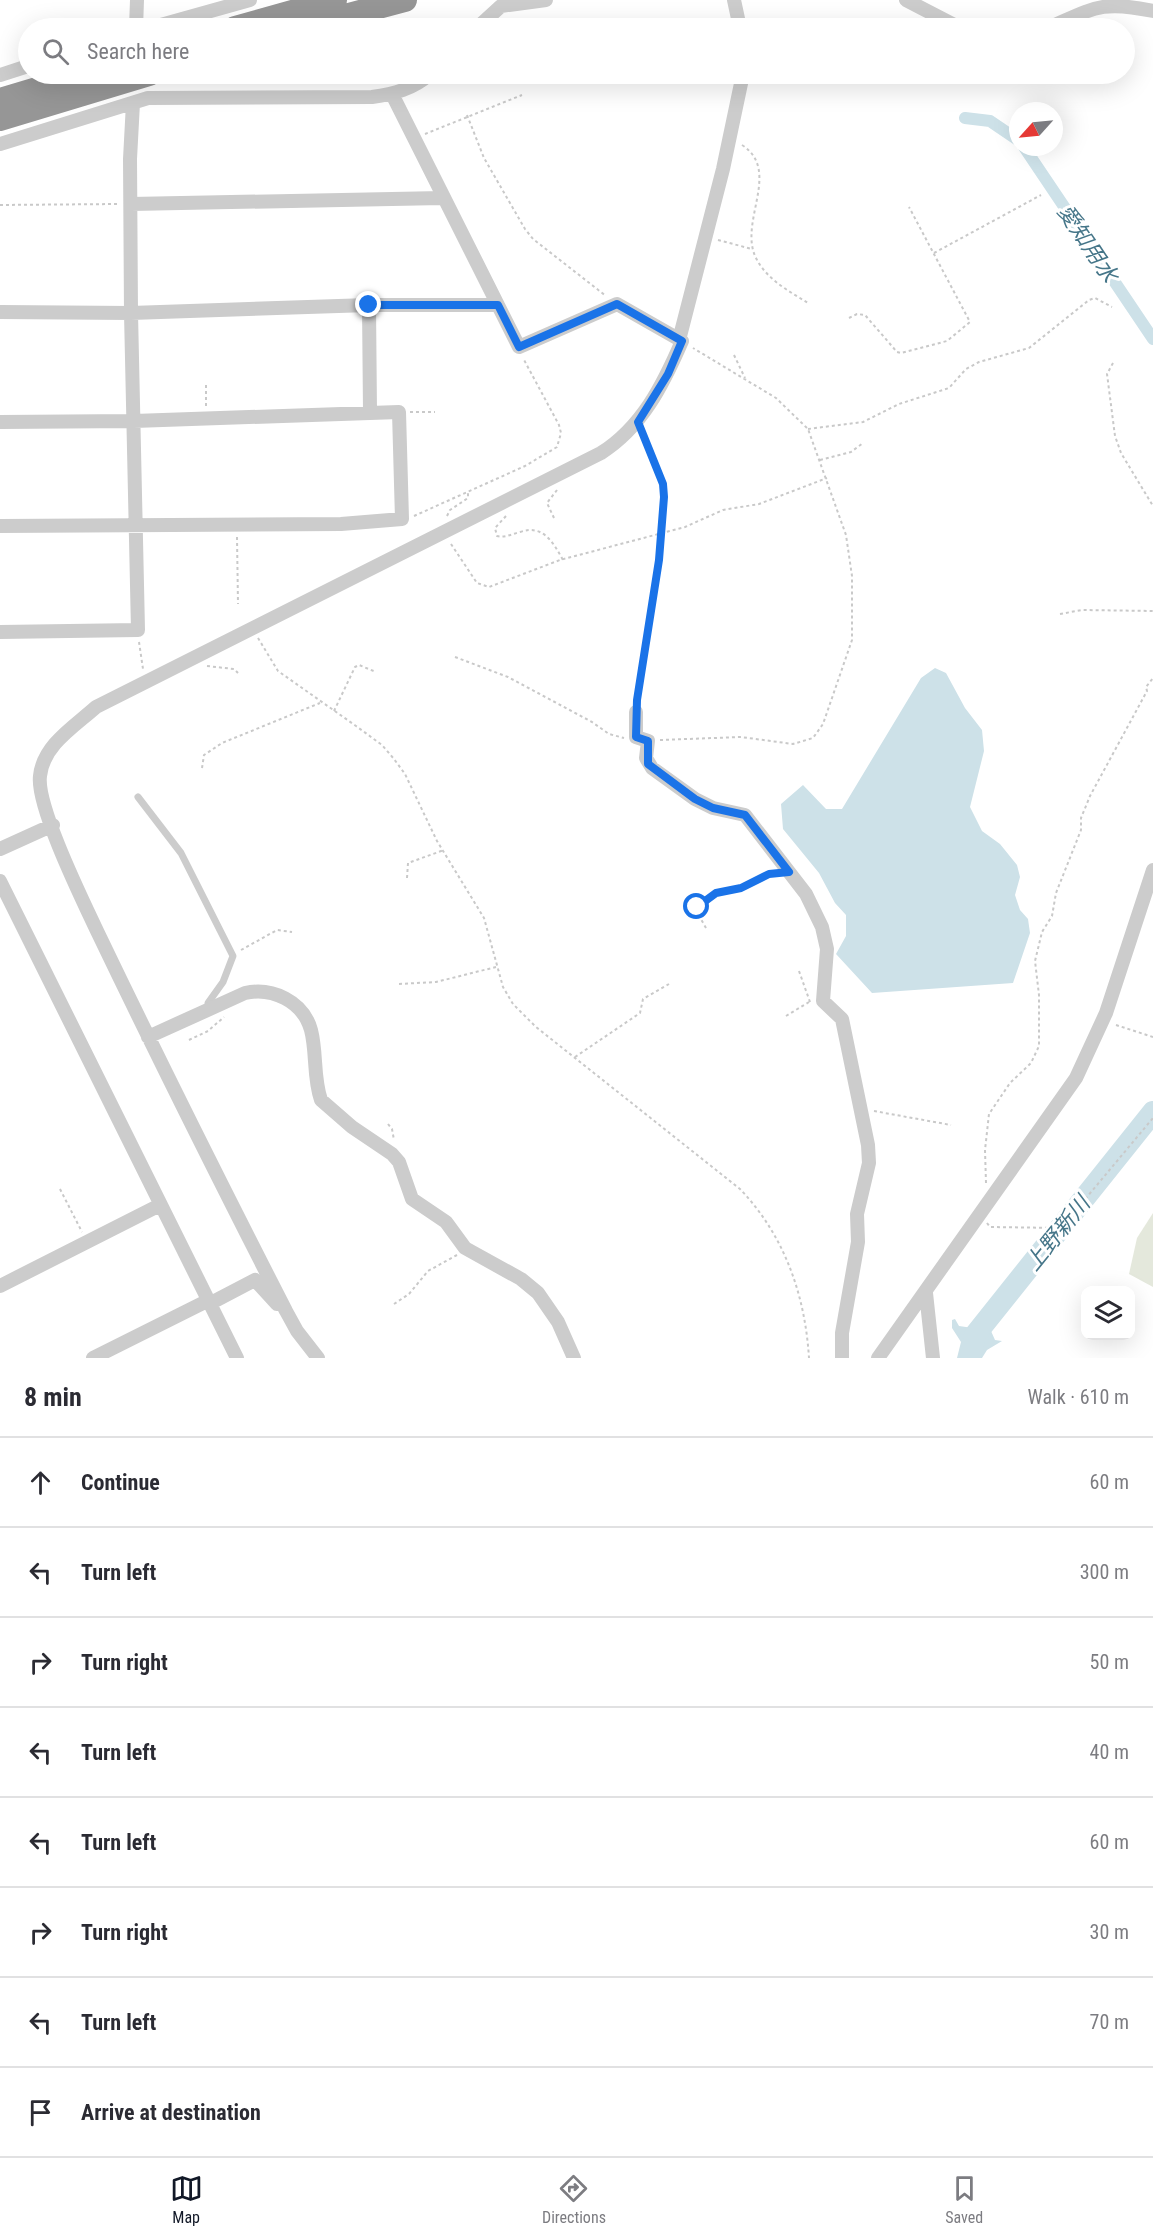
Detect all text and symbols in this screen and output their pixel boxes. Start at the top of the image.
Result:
search box [18,18,1135,84]
icon: search [39,35,72,68]
text: Search here [87,39,189,64]
north arrow [1009,102,1063,156]
water label: 愛知用水 [1053,200,1124,288]
route end [355,291,381,317]
route start [683,893,709,919]
water label: 上野新川 [1020,1190,1096,1275]
map controls [1081,1286,1135,1340]
button: layers [1081,1286,1135,1340]
text: 8 min [24,1382,82,1412]
text: Walk · 610 m [1028,1385,1129,1409]
icon: ahead [24,1466,57,1499]
text: Continue [81,1470,160,1495]
text: 60 m [1090,1470,1129,1494]
icon: left [24,1556,57,1589]
text: Turn left [81,1560,156,1585]
text: 300 m [1080,1560,1129,1584]
icon: right [24,1646,57,1679]
text: Turn right [81,1650,168,1675]
text: 50 m [1090,1650,1129,1674]
icon: left [24,1736,57,1769]
text: Turn left [81,1740,156,1765]
text: 40 m [1090,1740,1129,1764]
icon: left [24,1826,57,1859]
text: Turn left [81,1830,156,1855]
text: 60 m [1090,1830,1129,1854]
icon: right [24,1916,57,1949]
text: Turn right [81,1920,168,1945]
text: 30 m [1090,1920,1129,1944]
icon: left [24,2006,57,2039]
text: Turn left [81,2010,156,2035]
text: 70 m [1090,2010,1129,2034]
icon: arrive [24,2096,57,2129]
text: Arrive at destination [81,2100,261,2125]
tab: Map [170,2172,203,2227]
tab: Directions [542,2172,606,2227]
tab: Saved [945,2172,983,2227]

